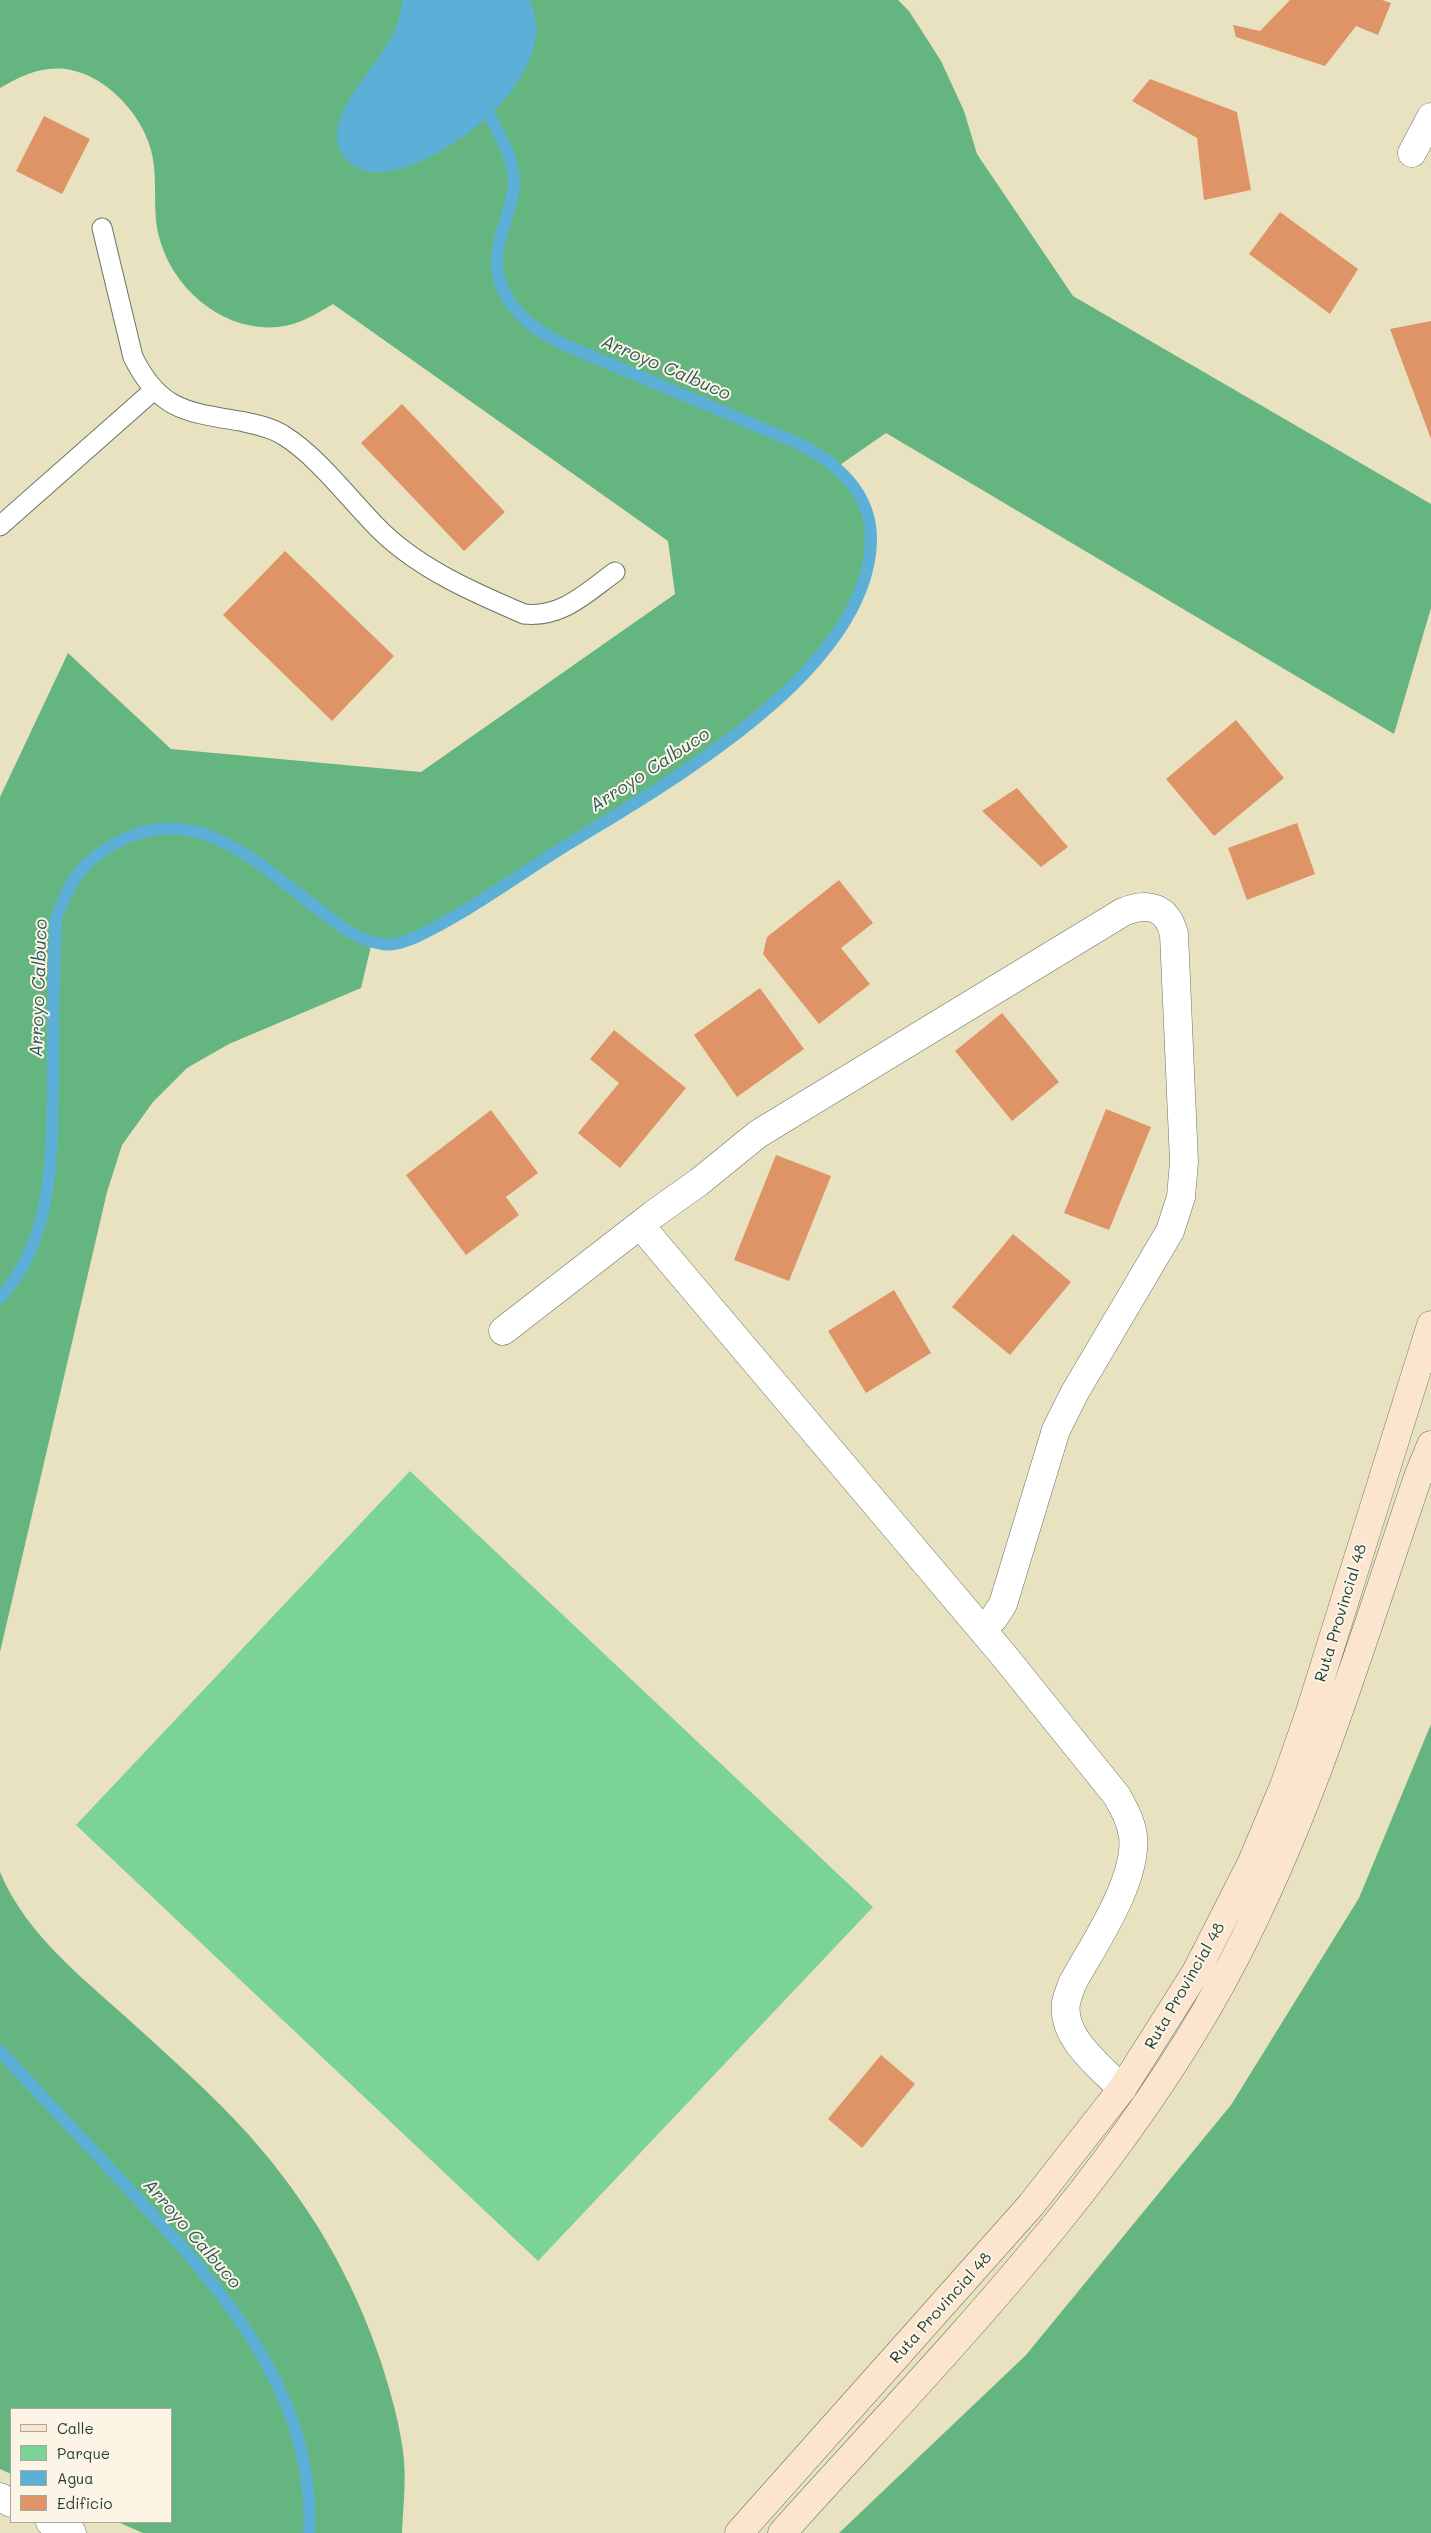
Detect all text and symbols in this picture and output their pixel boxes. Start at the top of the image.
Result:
water label: Arroyo Calbuco [598,331,734,405]
water label: Arroyo Calbuco [586,723,714,817]
water label: Arroyo Calbuco [26,919,52,1057]
street label: Ruta Provincial 48 [1311,1542,1371,1684]
street label: Ruta Provincial 48 [1141,1919,1229,2053]
water label: Arroyo Calbuco [139,2175,245,2293]
street label: Ruta Provincial 48 [886,2248,996,2368]
legend [10,2408,172,2523]
text: Calle [57,2418,94,2438]
text: Parque [57,2443,110,2463]
text: Agua [57,2468,94,2488]
text: Edificio [57,2493,112,2513]

